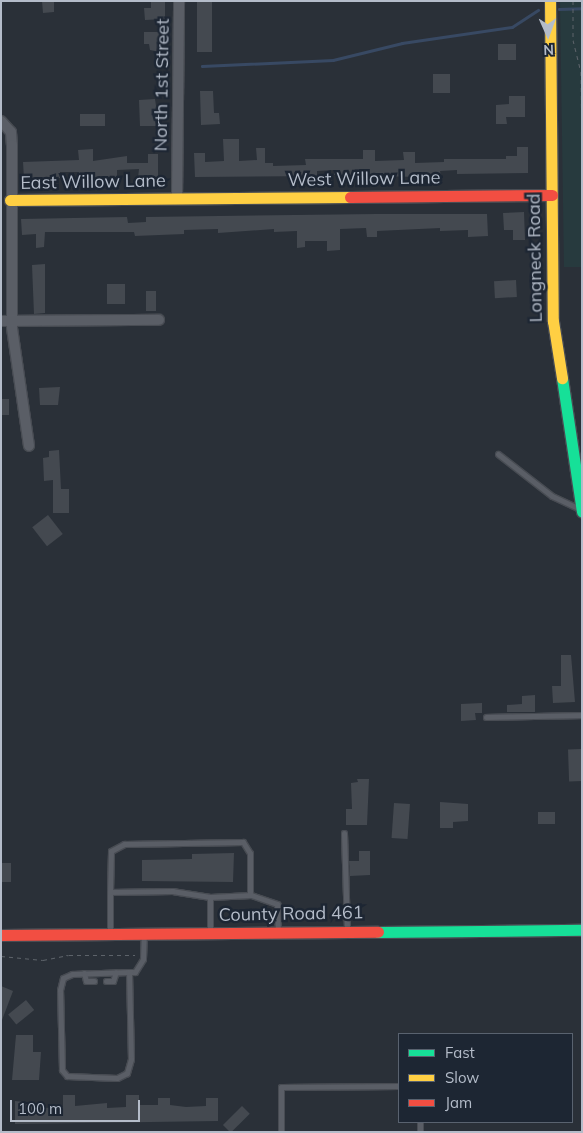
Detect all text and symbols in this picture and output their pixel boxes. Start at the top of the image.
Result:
north arrow [523,10,573,60]
street label: North 1st Street [150,18,174,152]
text: N [543,41,554,59]
street label: West Willow Lane [287,167,441,191]
street label: East Willow Lane [20,170,166,194]
street label: Longneck Road [523,193,547,323]
street label: County Road 461 [218,902,364,926]
legend [398,1033,573,1123]
text: Fast [445,1043,475,1062]
text: Slow [445,1068,479,1087]
scale bar [12,1090,142,1122]
text: Jam [445,1093,472,1112]
text: 100 m [18,1099,62,1118]

